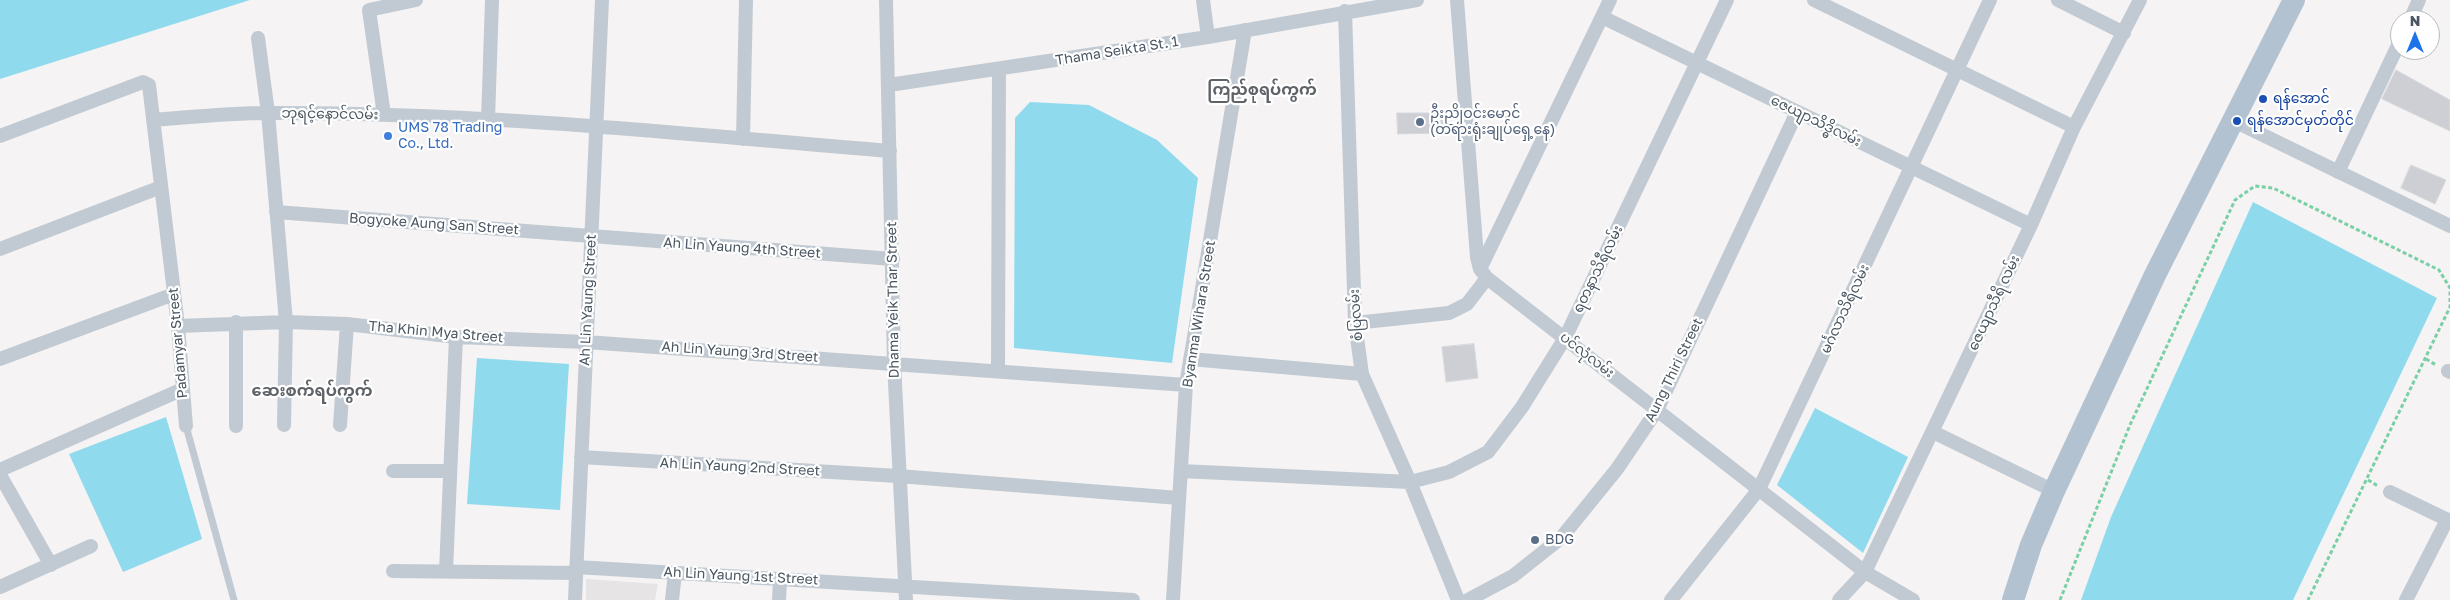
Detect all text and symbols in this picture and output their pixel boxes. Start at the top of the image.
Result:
north arrow [2390,10,2440,60]
text: N [2410,12,2420,29]
street label: Thama Seikta St. 1 [1054,33,1180,69]
district label: ကြည်စုရပ်ကွက် [1207,80,1317,100]
place label: ရန်အောင် [2273,91,2330,107]
street label: ဇေယျာသိဒ္ဓိလမ်း [1768,92,1864,150]
marker: ရန်အောင် [2257,93,2269,105]
street label: ဘုရင့်နောင်လမ်း [282,105,378,123]
place label: ဦးညိုဝင်းမောင် (တရားရုံးချုပ်ရှေ့နေ) [1430,106,1555,138]
place label: ရန်အောင်မှတ်တိုင် [2247,113,2354,129]
marker: ရန်အောင်မှတ်တိုင် [2231,115,2243,127]
marker: ဦးညိုဝင်းမောင် (တရားရုံးချုပ်ရှေ့နေ) [1414,116,1426,128]
place label: UMS 78 Trading Co., Ltd. [398,120,502,152]
marker: UMS 78 Trading Co., Ltd. [382,130,394,142]
street label: Bogyoke Aung San Street [348,210,520,238]
street label: Dhama Yeik Thar Street [883,221,903,379]
street label: ရတနာသိရီလမ်း [1570,223,1626,315]
street label: Ah Lin Yaung Street [576,234,600,366]
street label: Ah Lin Yaung 4th Street [663,234,821,262]
street label: Byanma Wihara Street [1179,239,1219,389]
street label: ဇေယျာသီရိ လမ်း [1965,253,2023,353]
street label: မင်္ဂလာသိရီလမ်း [1817,262,1873,356]
street label: Padamyar Street [165,287,191,399]
street label: စံပြလမ်း [1346,288,1366,342]
street label: Aung Thiri Street [1642,315,1706,425]
street label: Tha Khin Mya Street [368,318,504,346]
street label: ပင်လုံလမ်း [1556,329,1618,381]
street label: Ah Lin Yaung 3rd Street [661,338,819,366]
district label: ဆေးစက်ရပ်ကွက် [252,381,372,401]
street label: Ah Lin Yaung 2nd Street [659,454,821,480]
place label: BDG [1545,532,1574,548]
marker: BDG [1529,534,1541,546]
street label: Ah Lin Yaung 1st Street [663,564,819,588]

